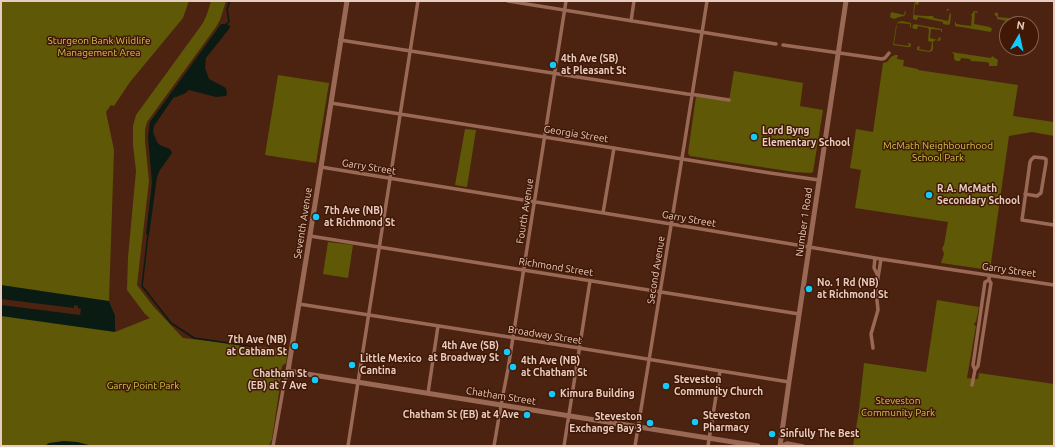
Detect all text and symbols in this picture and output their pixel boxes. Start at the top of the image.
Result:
north arrow [999,16,1039,56]
text: N [1016,19,1026,32]
park label: Sturgeon Bank Wildlife Management Area [47,35,151,58]
place label: 4th Ave (SB) at Pleasant St [561,53,626,76]
marker: 4th Ave (SB) at Pleasant St [548,60,558,70]
street label: Georgia Street [543,123,609,145]
place label: Lord Byng Elementary School [762,125,850,148]
marker: Lord Byng Elementary School [749,132,759,142]
park label: McMath Neighbourhood School Park [883,140,993,164]
street label: Garry Street [341,157,397,177]
street label: Fourth Avenue [514,177,536,245]
place label: R.A. McMath Secondary School [937,183,1020,206]
street label: Seventh Avenue [291,186,315,260]
street label: Number 1 Road [793,187,815,257]
marker: R.A. McMath Secondary School [924,190,934,200]
place label: 7th Ave (NB) at Richmond St [324,205,395,228]
street label: Garry Street [661,208,717,230]
marker: 7th Ave (NB) at Richmond St [311,212,321,222]
street label: Second Avenue [645,235,667,305]
street label: Richmond Street [518,255,594,279]
street label: Garry Street [981,260,1037,280]
place label: No. 1 Rd (NB) at Richmond St [817,277,888,300]
marker: No. 1 Rd (NB) at Richmond St [804,284,814,294]
street label: Broadway Street [507,323,583,347]
place label: 7th Ave (NB) at Catham St [226,334,287,358]
place label: 4th Ave (SB) at Broadway St [428,340,499,364]
marker: 7th Ave (NB) at Catham St [290,341,300,351]
marker: 4th Ave (SB) at Broadway St [502,347,512,357]
place label: Little Mexico Cantina [360,353,422,376]
place label: 4th Ave (NB) at Chatham St [521,355,587,378]
marker: Little Mexico Cantina [347,360,357,370]
marker: 4th Ave (NB) at Chatham St [508,362,518,372]
place label: Chatham St (EB) at 7 Ave [247,368,307,392]
place label: Steveston Community Church [674,374,763,398]
marker: Chatham St (EB) at 7 Ave [310,375,320,385]
park label: Garry Point Park [107,380,179,392]
marker: Steveston Community Church [661,381,671,391]
street label: Chatham Street [465,385,537,407]
place label: Kimura Building [560,388,635,400]
marker: Kimura Building [547,389,557,399]
park label: Steveston Community Park [861,395,935,418]
place label: Chatham St (EB) at 4 Ave [403,409,519,421]
marker: Chatham St (EB) at 4 Ave [522,410,532,420]
place label: Steveston Pharmacy [703,410,750,434]
place label: Steveston Exchange Bay 3 [569,411,642,434]
marker: Steveston Pharmacy [690,417,700,427]
marker: Steveston Exchange Bay 3 [645,418,655,428]
place label: Sinfully The Best [780,428,859,440]
marker: Sinfully The Best [767,429,777,439]

